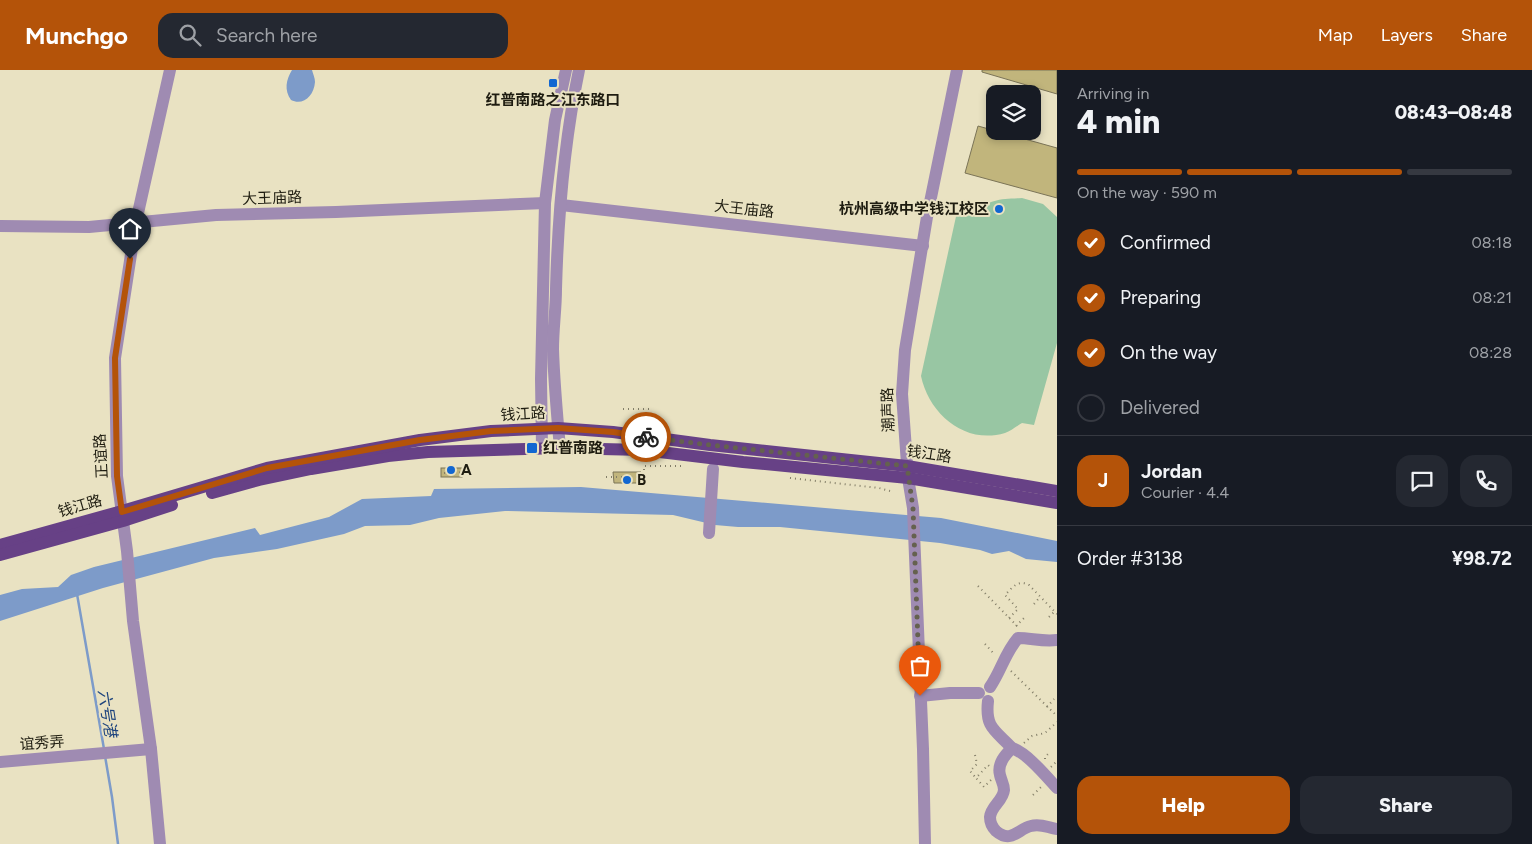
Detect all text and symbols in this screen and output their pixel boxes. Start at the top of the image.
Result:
search box [158,13,508,58]
text: Munchgo [25,21,128,50]
icon: search [176,21,204,49]
text: Search here [216,24,317,47]
text: Map [1318,24,1353,46]
text: Layers [1381,24,1433,46]
text: Share [1461,24,1507,46]
marker: 红普南路之江东路口 [547,77,559,89]
text: Arriving in [1077,84,1149,103]
map controls [986,85,1041,140]
button: layers [986,85,1041,140]
place label: 红普南路之江东路口 [485,91,621,109]
text: 08:43–08:48 [1395,101,1512,124]
text: 4 min [1077,103,1160,141]
text: On the way · 590 m [1077,183,1217,202]
street label: 大王庙路 [242,188,302,208]
street label: 大王庙路 [713,197,775,221]
place label: 杭州高级中学钱江校区 [839,200,989,218]
marker: 杭州高级中学钱江校区 [993,203,1005,215]
pin [109,208,151,259]
icon: home [116,215,144,243]
icon: check [1077,229,1105,257]
text: Confirmed [1120,231,1211,254]
text: 08:18 [1471,233,1512,252]
icon: check [1077,284,1105,312]
text: Preparing [1120,286,1201,309]
text: 08:21 [1472,288,1512,307]
icon: check [1077,339,1105,367]
text: On the way [1120,341,1217,364]
text: 08:28 [1469,343,1512,362]
street label: 潮声路 [878,387,898,433]
text: Delivered [1120,396,1200,419]
street label: 钱江路 [500,404,546,424]
courier [621,412,671,462]
icon: bike [632,423,660,451]
street label: 正谊路 [91,433,111,479]
place label: 红普南路 [543,439,603,457]
marker: 红普南路 [525,441,539,455]
street label: 钱江路 [905,442,953,466]
button: chat [1396,455,1448,507]
button: phone [1460,455,1512,507]
text: Jordan [1141,460,1202,483]
place label: A [461,461,472,479]
marker: A [445,464,457,476]
text: J [1098,469,1108,492]
place label: B [637,471,646,489]
marker: B [621,474,633,486]
text: Courier · 4.4 [1141,483,1229,502]
street label: 钱江路 [56,491,104,521]
text: Order #3138 [1077,547,1183,570]
text: ¥98.72 [1452,547,1512,570]
pin [899,645,941,696]
icon: bag [906,652,934,680]
water label: 六号港 [94,688,121,740]
street label: 谊秀弄 [19,732,65,754]
button: Help [1077,776,1290,834]
button: Share [1300,776,1512,834]

